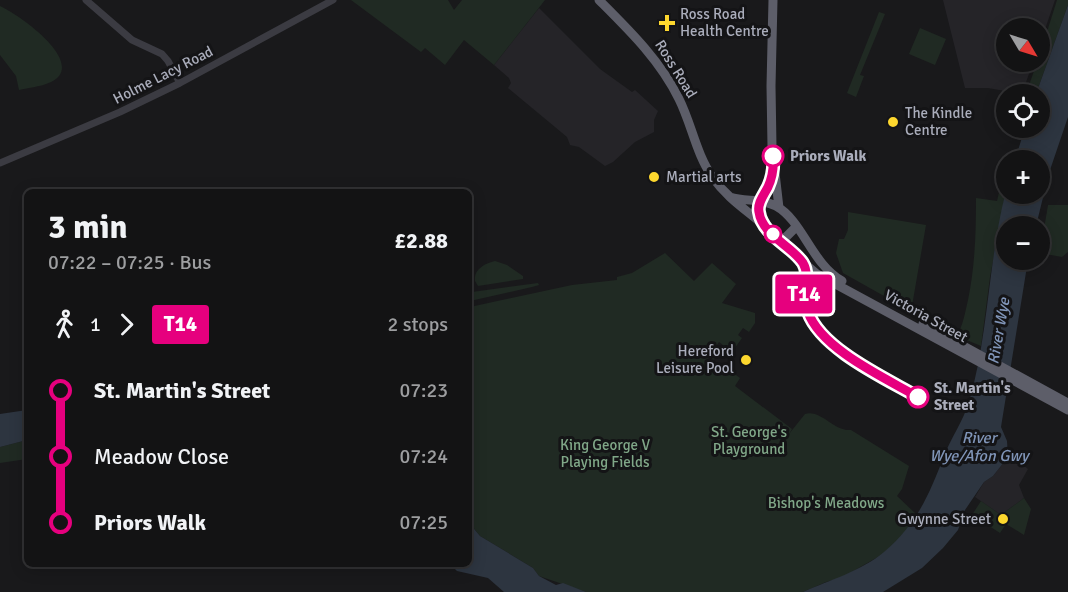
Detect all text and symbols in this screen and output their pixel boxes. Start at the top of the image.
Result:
place label: Ross Road Health Centre [680,5,769,40]
marker: Ross Road Health Centre [658,14,676,32]
north arrow [996,18,1050,72]
map controls [996,18,1050,270]
street label: Ross Road [651,37,701,101]
street label: Holme Lacy Road [110,42,216,108]
button: locate [996,84,1050,138]
place label: The Kindle Centre [905,104,972,139]
marker: The Kindle Centre [886,115,900,129]
marker: Priors Walk [762,145,784,167]
place label: Priors Walk [790,147,867,165]
button: + [996,150,1050,204]
place label: Martial arts [666,168,742,186]
marker: Martial arts [647,170,661,184]
text: 3 min [48,207,128,248]
button: − [996,216,1050,270]
unlabelled marker [764,225,782,243]
text: £2.88 [394,227,448,254]
text: 07:22 – 07:25 · Bus [48,250,211,275]
line badge: T14 [770,274,838,314]
text: T14 [787,281,821,307]
street label: Victoria Street [881,286,971,346]
water label: River Wye [983,295,1015,366]
icon: walk [48,308,81,341]
icon: forward [110,308,143,341]
text: T14 [164,311,197,337]
text: 1 [90,312,101,337]
text: 2 stops [387,312,448,337]
place label: Hereford Leisure Pool [656,342,734,377]
marker: Hereford Leisure Pool [739,353,753,367]
text: St. Martin's Street [94,377,270,404]
text: 07:23 [399,378,448,403]
place label: St. Martin's Street [934,379,1011,414]
marker: St. Martin's Street [907,386,929,408]
park label: St. George's Playground [711,423,788,458]
water label: River Wye/Afon Gwy [929,428,1031,466]
park label: King George V Playing Fields [560,436,650,471]
text: Meadow Close [94,443,229,470]
text: 07:24 [399,444,448,469]
park label: Bishop's Meadows [768,494,885,512]
text: Priors Walk [94,509,206,536]
text: 07:25 [399,510,448,535]
place label: Gwynne Street [897,510,991,528]
marker: Gwynne Street [996,512,1010,526]

